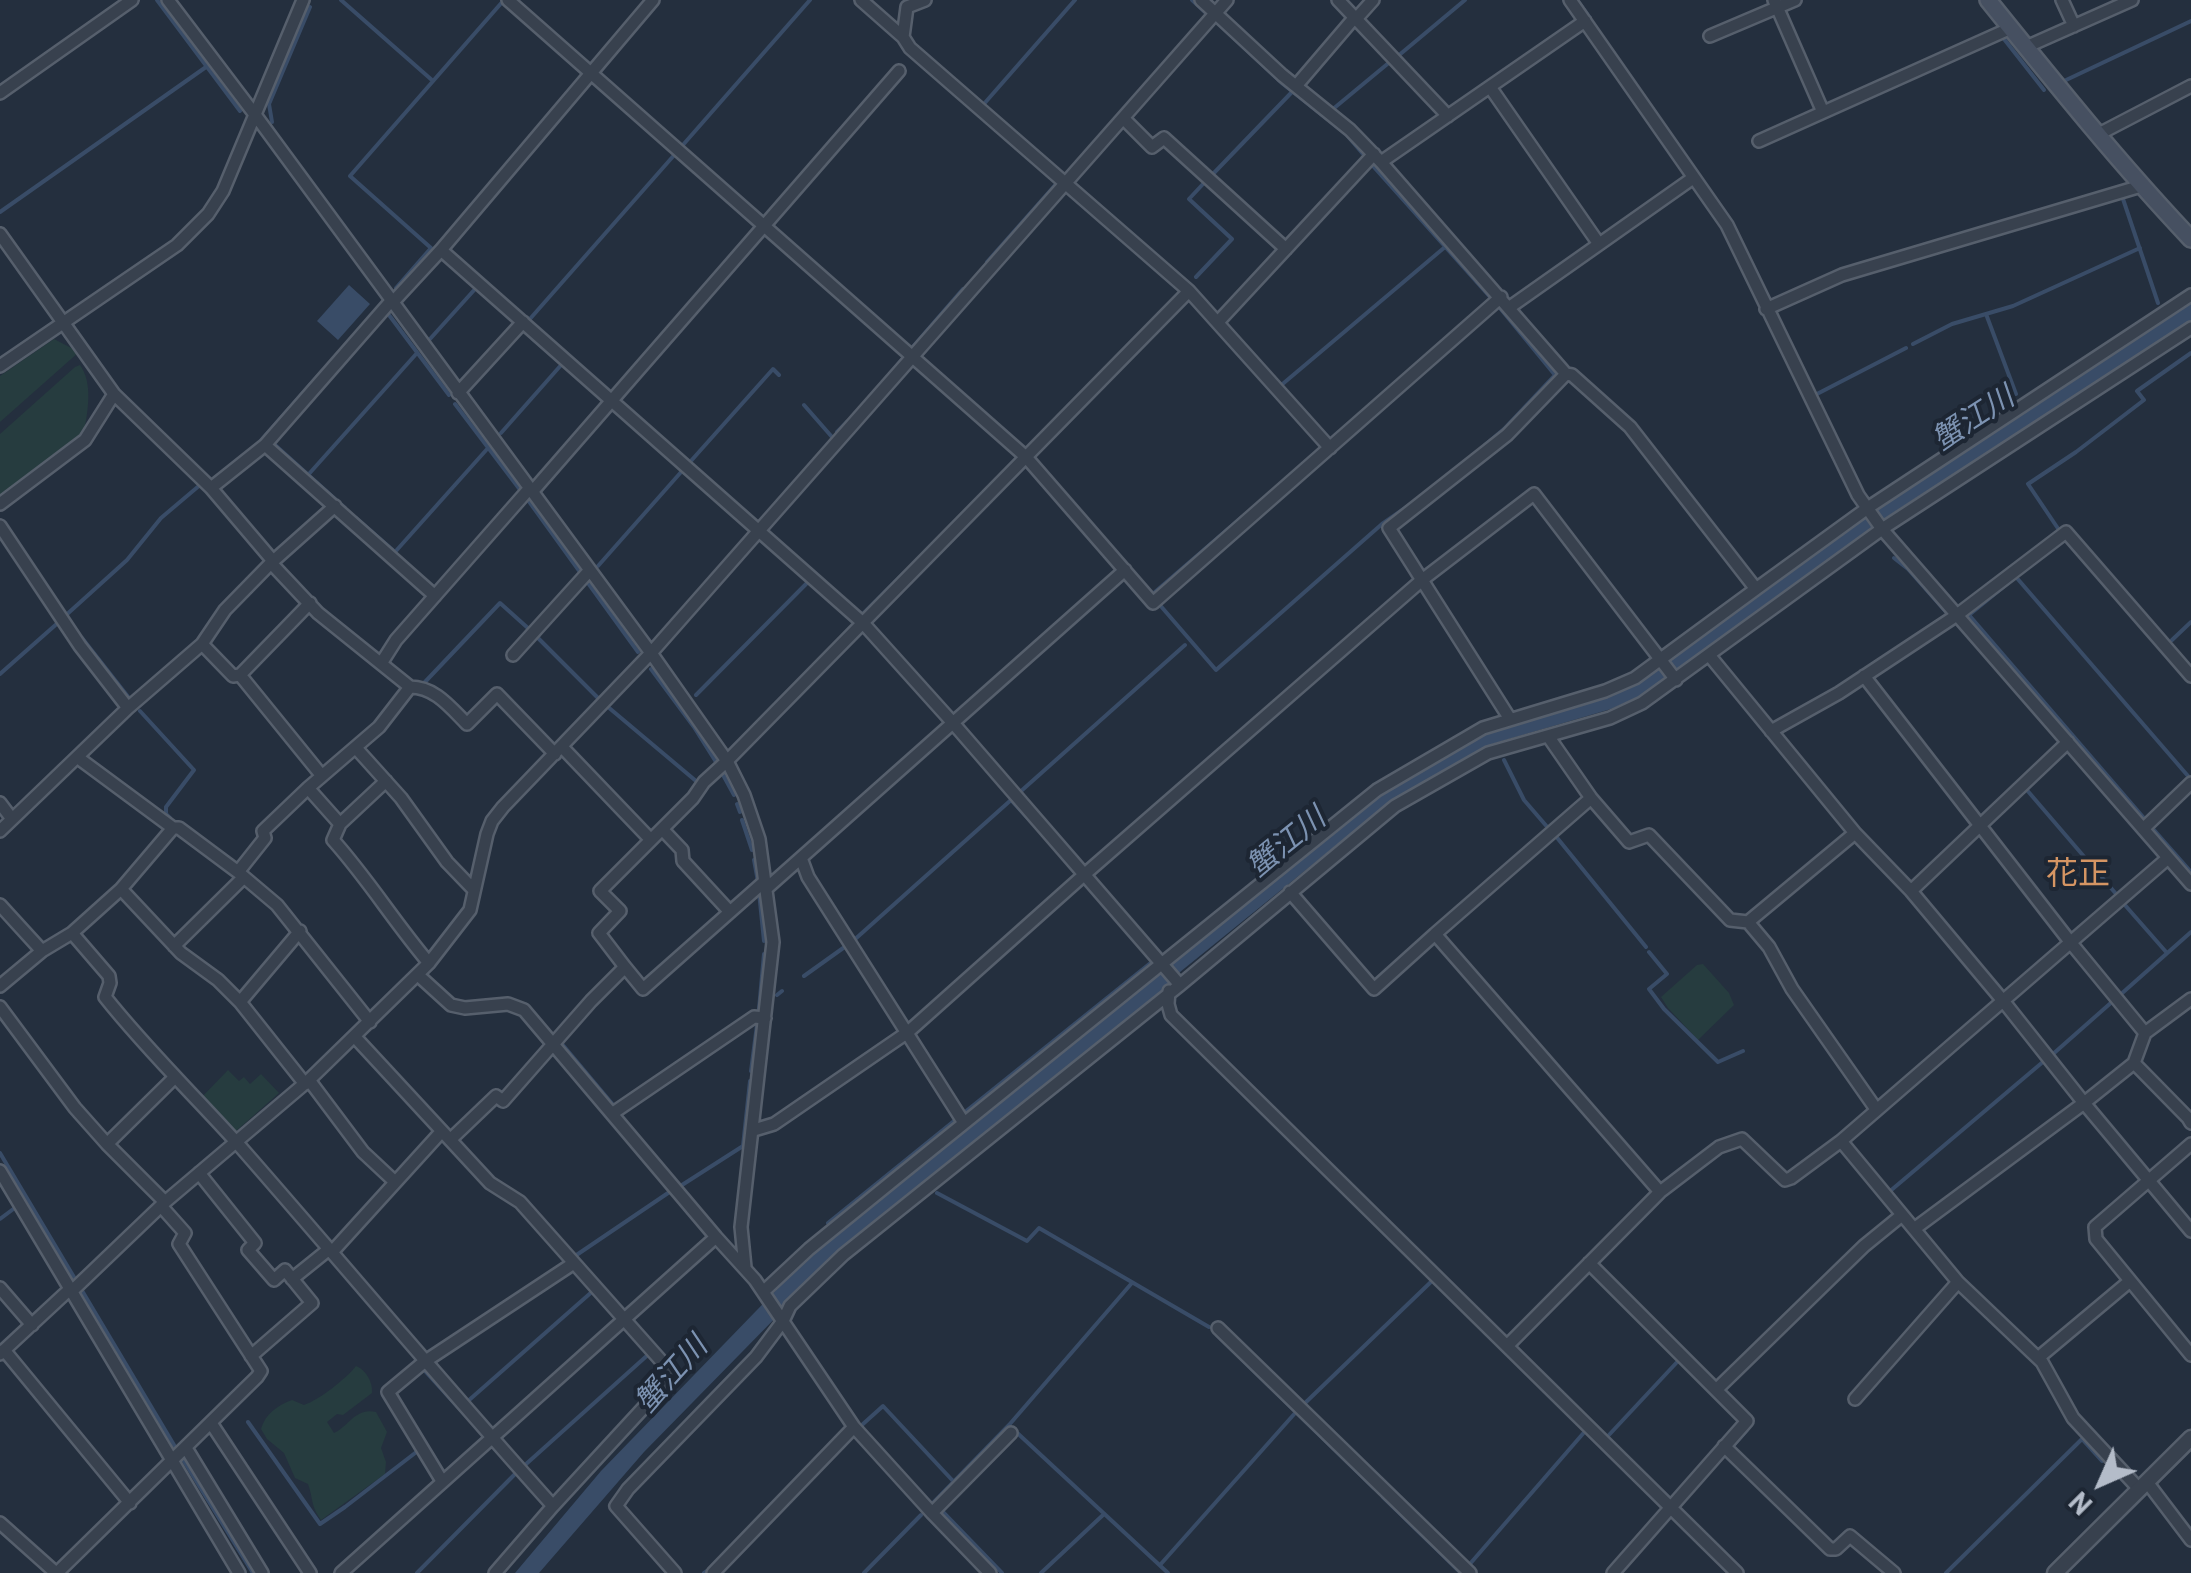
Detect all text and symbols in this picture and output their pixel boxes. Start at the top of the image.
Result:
water label: 蟹江川 [1925,378,2021,458]
water label: 蟹江川 [1240,800,1332,884]
district label: 花正 [2046,854,2110,892]
water label: 蟹江川 [628,1329,714,1419]
north arrow [2051,1433,2151,1533]
text: N [2061,1486,2098,1523]

